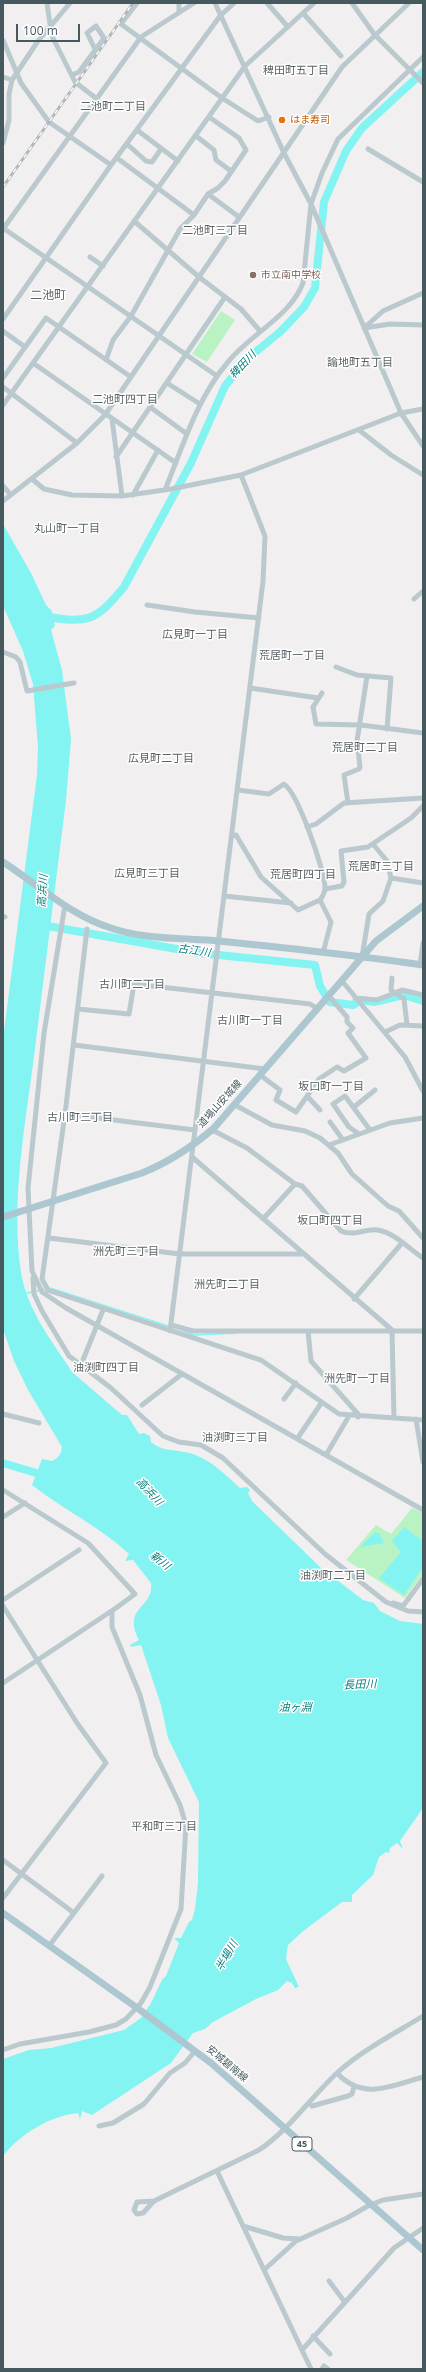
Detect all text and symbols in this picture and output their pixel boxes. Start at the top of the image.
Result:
scale bar [18,16,82,42]
text: 100 m [23,22,58,39]
district label: 稗田町五丁目 [263,64,329,78]
district label: 二池町二丁目 [80,100,146,114]
place label: はま寿司 [290,114,330,126]
marker: はま寿司 [277,115,287,125]
district label: 二池町三丁目 [182,224,248,238]
place label: 市立南中学校 [261,269,321,281]
marker: 市立南中学校 [248,270,258,280]
district label: 二池町 [30,289,66,303]
water label: 稗田川 [227,348,259,382]
district label: 論地町五丁目 [327,356,393,370]
district label: 二池町四丁目 [92,393,158,407]
district label: 丸山町一丁目 [34,522,100,536]
district label: 広見町一丁目 [162,628,228,642]
district label: 荒居町一丁目 [259,649,325,663]
district label: 荒居町二丁目 [332,741,398,755]
district label: 広見町二丁目 [128,752,194,766]
district label: 荒居町三丁目 [348,860,414,874]
district label: 広見町三丁目 [114,867,180,881]
district label: 荒居町四丁目 [270,868,336,882]
water label: 高浜川 [35,874,51,908]
water label: 古江川 [177,942,211,960]
district label: 古川町二丁目 [99,978,165,992]
district label: 古川町一丁目 [217,1014,283,1028]
street label: 道場山安城線 [195,1078,245,1130]
district label: 坂口町一丁目 [298,1080,364,1094]
district label: 古川町三丁目 [47,1111,113,1125]
district label: 坂口町四丁目 [297,1214,363,1228]
district label: 洲先町三丁目 [93,1245,159,1259]
district label: 洲先町二丁目 [194,1278,260,1292]
district label: 油渕町四丁目 [73,1361,139,1375]
district label: 洲先町一丁目 [324,1372,390,1386]
district label: 油渕町三丁目 [202,1431,268,1445]
water label: 高浜川 [133,1475,165,1509]
water label: 新川 [147,1549,173,1573]
district label: 油渕町二丁目 [300,1569,366,1583]
water label: 長田川 [343,1678,377,1692]
water label: 油ヶ淵 [279,1701,311,1715]
district label: 平和町三丁目 [131,1820,197,1834]
water label: 半場川 [213,1938,241,1974]
street label: 安城碧南線 [204,2043,250,2085]
road number: 45 [292,2137,312,2151]

